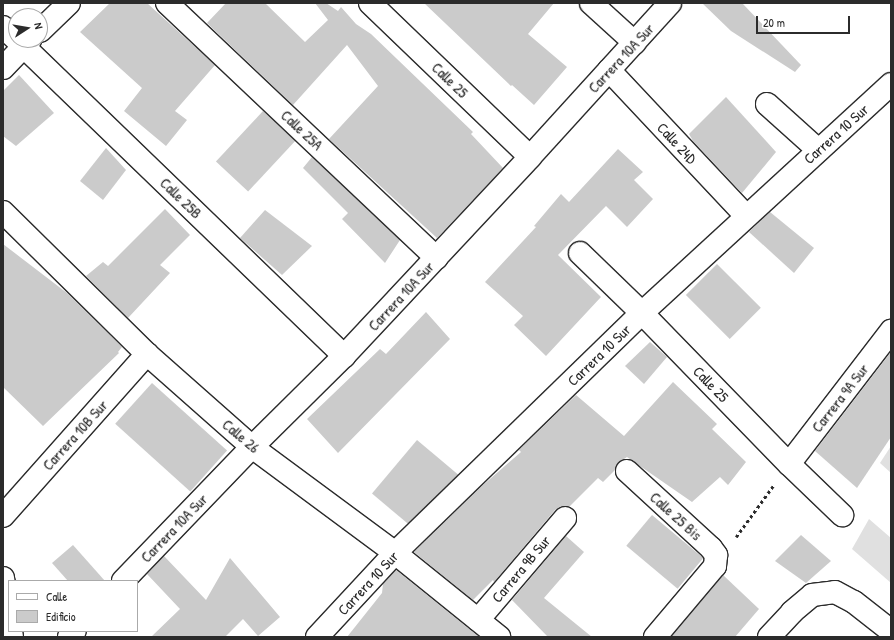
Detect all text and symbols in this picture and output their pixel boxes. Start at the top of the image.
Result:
north arrow [8,8,48,48]
scale bar [758,8,852,34]
text: 20 m [763,14,785,31]
street label: Carrera 10A Sur [584,20,658,96]
text: N [31,21,46,30]
street label: Calle 25 [428,58,472,102]
street label: Carrera 10 Sur [800,100,872,168]
street label: Calle 25A [277,106,327,154]
street label: Calle 24D [653,119,701,167]
street label: Calle 25B [156,174,206,222]
street label: Carrera 10A Sur [364,258,438,334]
street label: Carrera 10 Sur [564,320,634,390]
street label: Carrera 9A Sur [808,360,872,436]
street label: Calle 25 [689,362,733,406]
street label: Carrera 10B Sur [39,396,111,474]
street label: Calle 26 [219,415,263,457]
street label: Calle 25 Bis [646,488,706,544]
street label: Carrera 10A Sur [137,490,211,566]
street label: Carrera 9B Sur [488,532,554,606]
street label: Carrera 10 Sur [334,547,402,619]
legend [8,580,138,632]
text: Calle [46,588,67,605]
text: Edificio [46,608,76,625]

